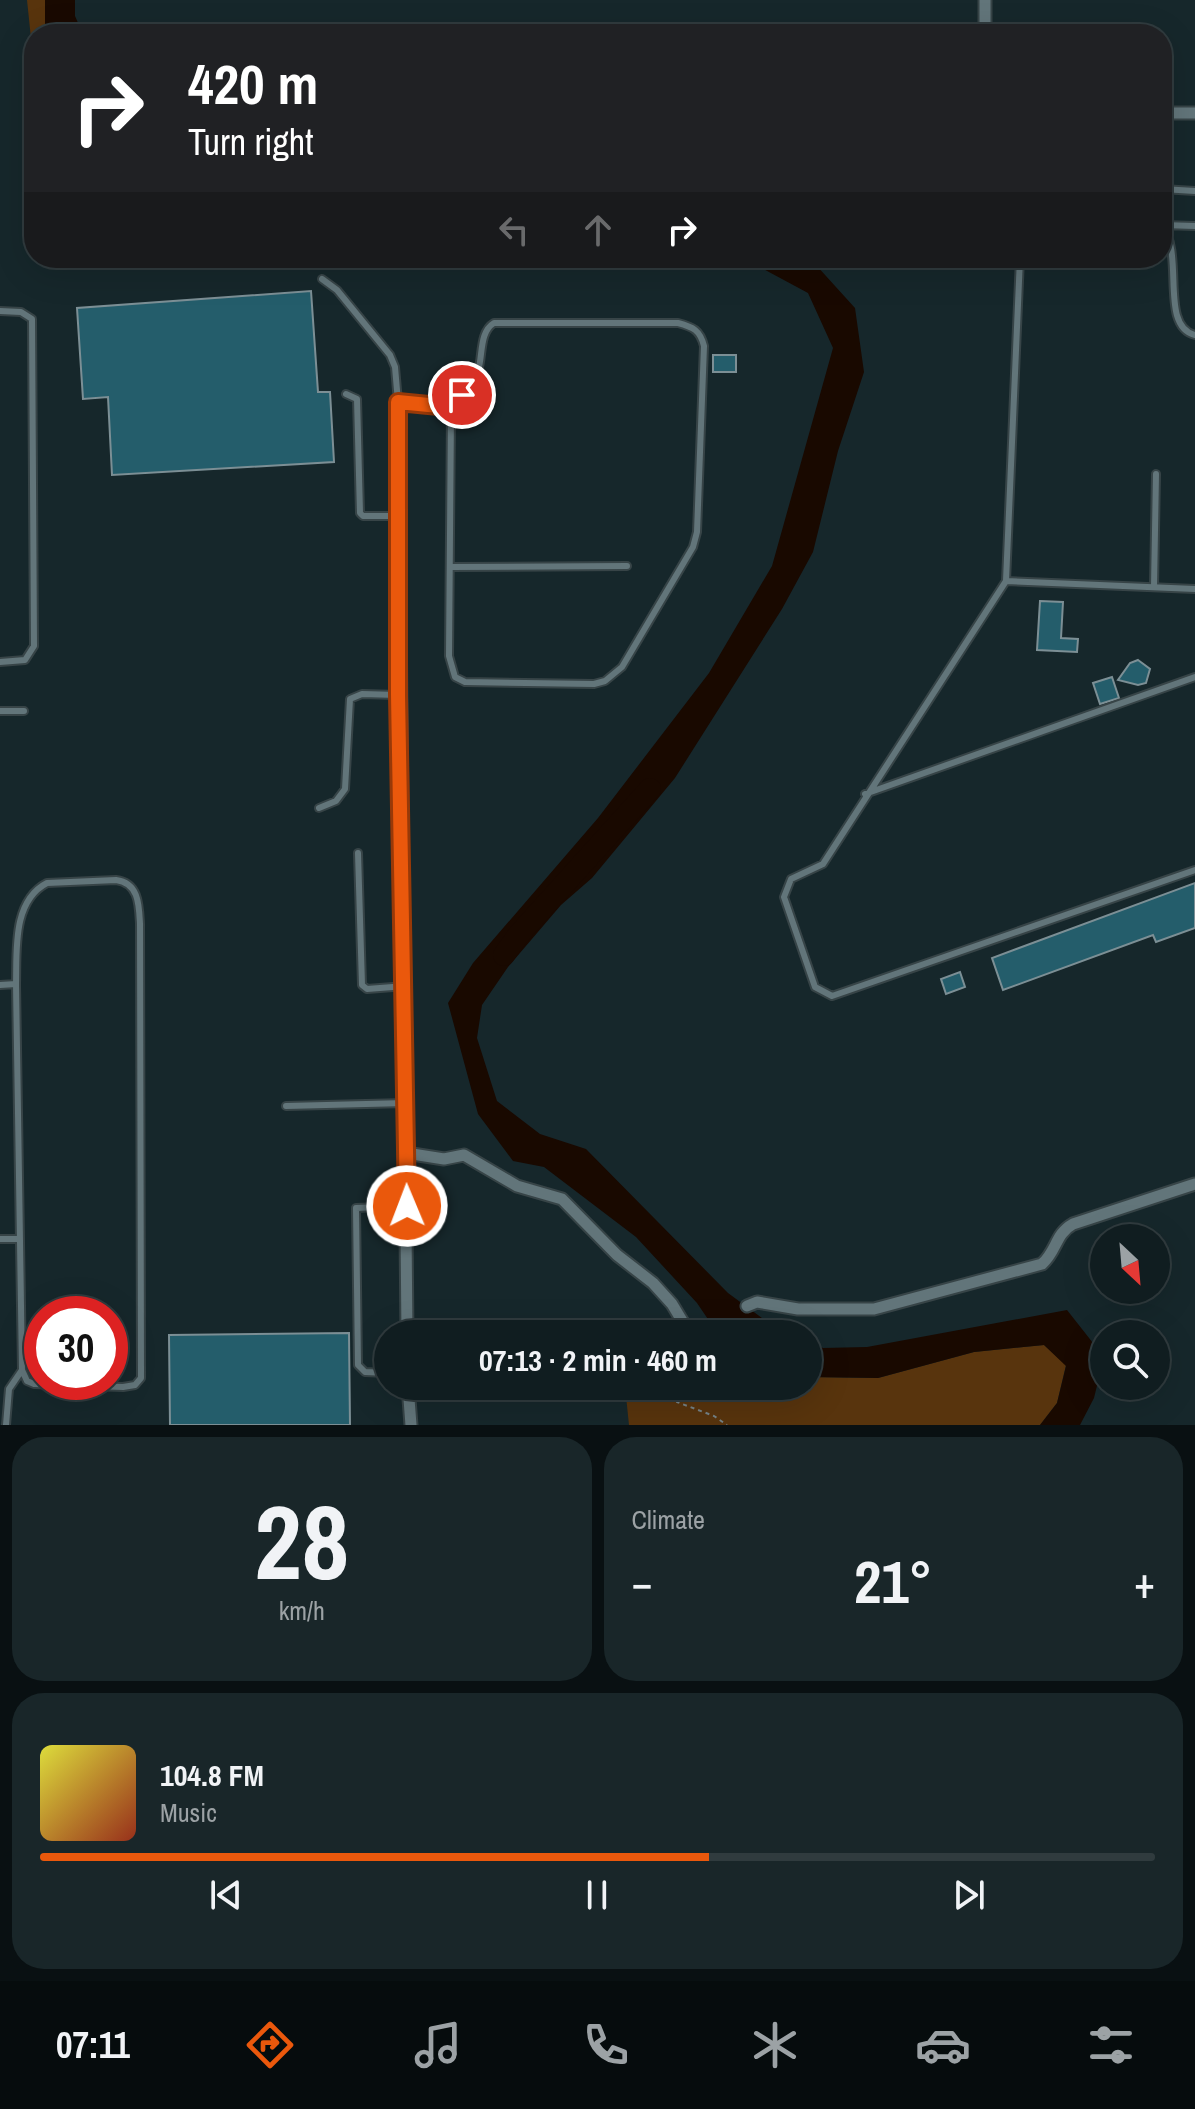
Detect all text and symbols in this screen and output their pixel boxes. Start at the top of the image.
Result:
text: 420 m [188,46,318,121]
icon: right [56,56,160,160]
text: Turn right [188,118,313,166]
icon: left [492,208,536,252]
icon: ahead [576,208,620,252]
icon: right [660,208,704,252]
pin [428,361,496,429]
icon: arrive [440,373,484,417]
position arrow [365,1164,449,1248]
north arrow [1090,1224,1170,1304]
map controls [1090,1224,1170,1400]
speed limit sign: 30 [24,1296,128,1400]
button: search [1090,1320,1170,1400]
text: 07:13 · 2 min · 460 m [479,1340,717,1380]
text: 28 [254,1471,349,1611]
text: Climate [632,1502,705,1537]
text: 21° [854,1541,933,1622]
text: − [632,1552,653,1612]
text: + [1134,1552,1155,1612]
text: km/h [279,1593,325,1628]
text: 104.8 FM [160,1755,264,1795]
text: Music [160,1795,217,1830]
icon: previous [204,1873,248,1917]
icon: pause [575,1873,619,1917]
icon: next [947,1873,991,1917]
icon: directions [242,2017,298,2073]
icon: music [410,2017,466,2073]
icon: phone [578,2017,634,2073]
icon: climate [747,2017,803,2073]
icon: car [915,2017,971,2073]
icon: filters [1083,2017,1139,2073]
text: 07:11 [56,2021,130,2069]

